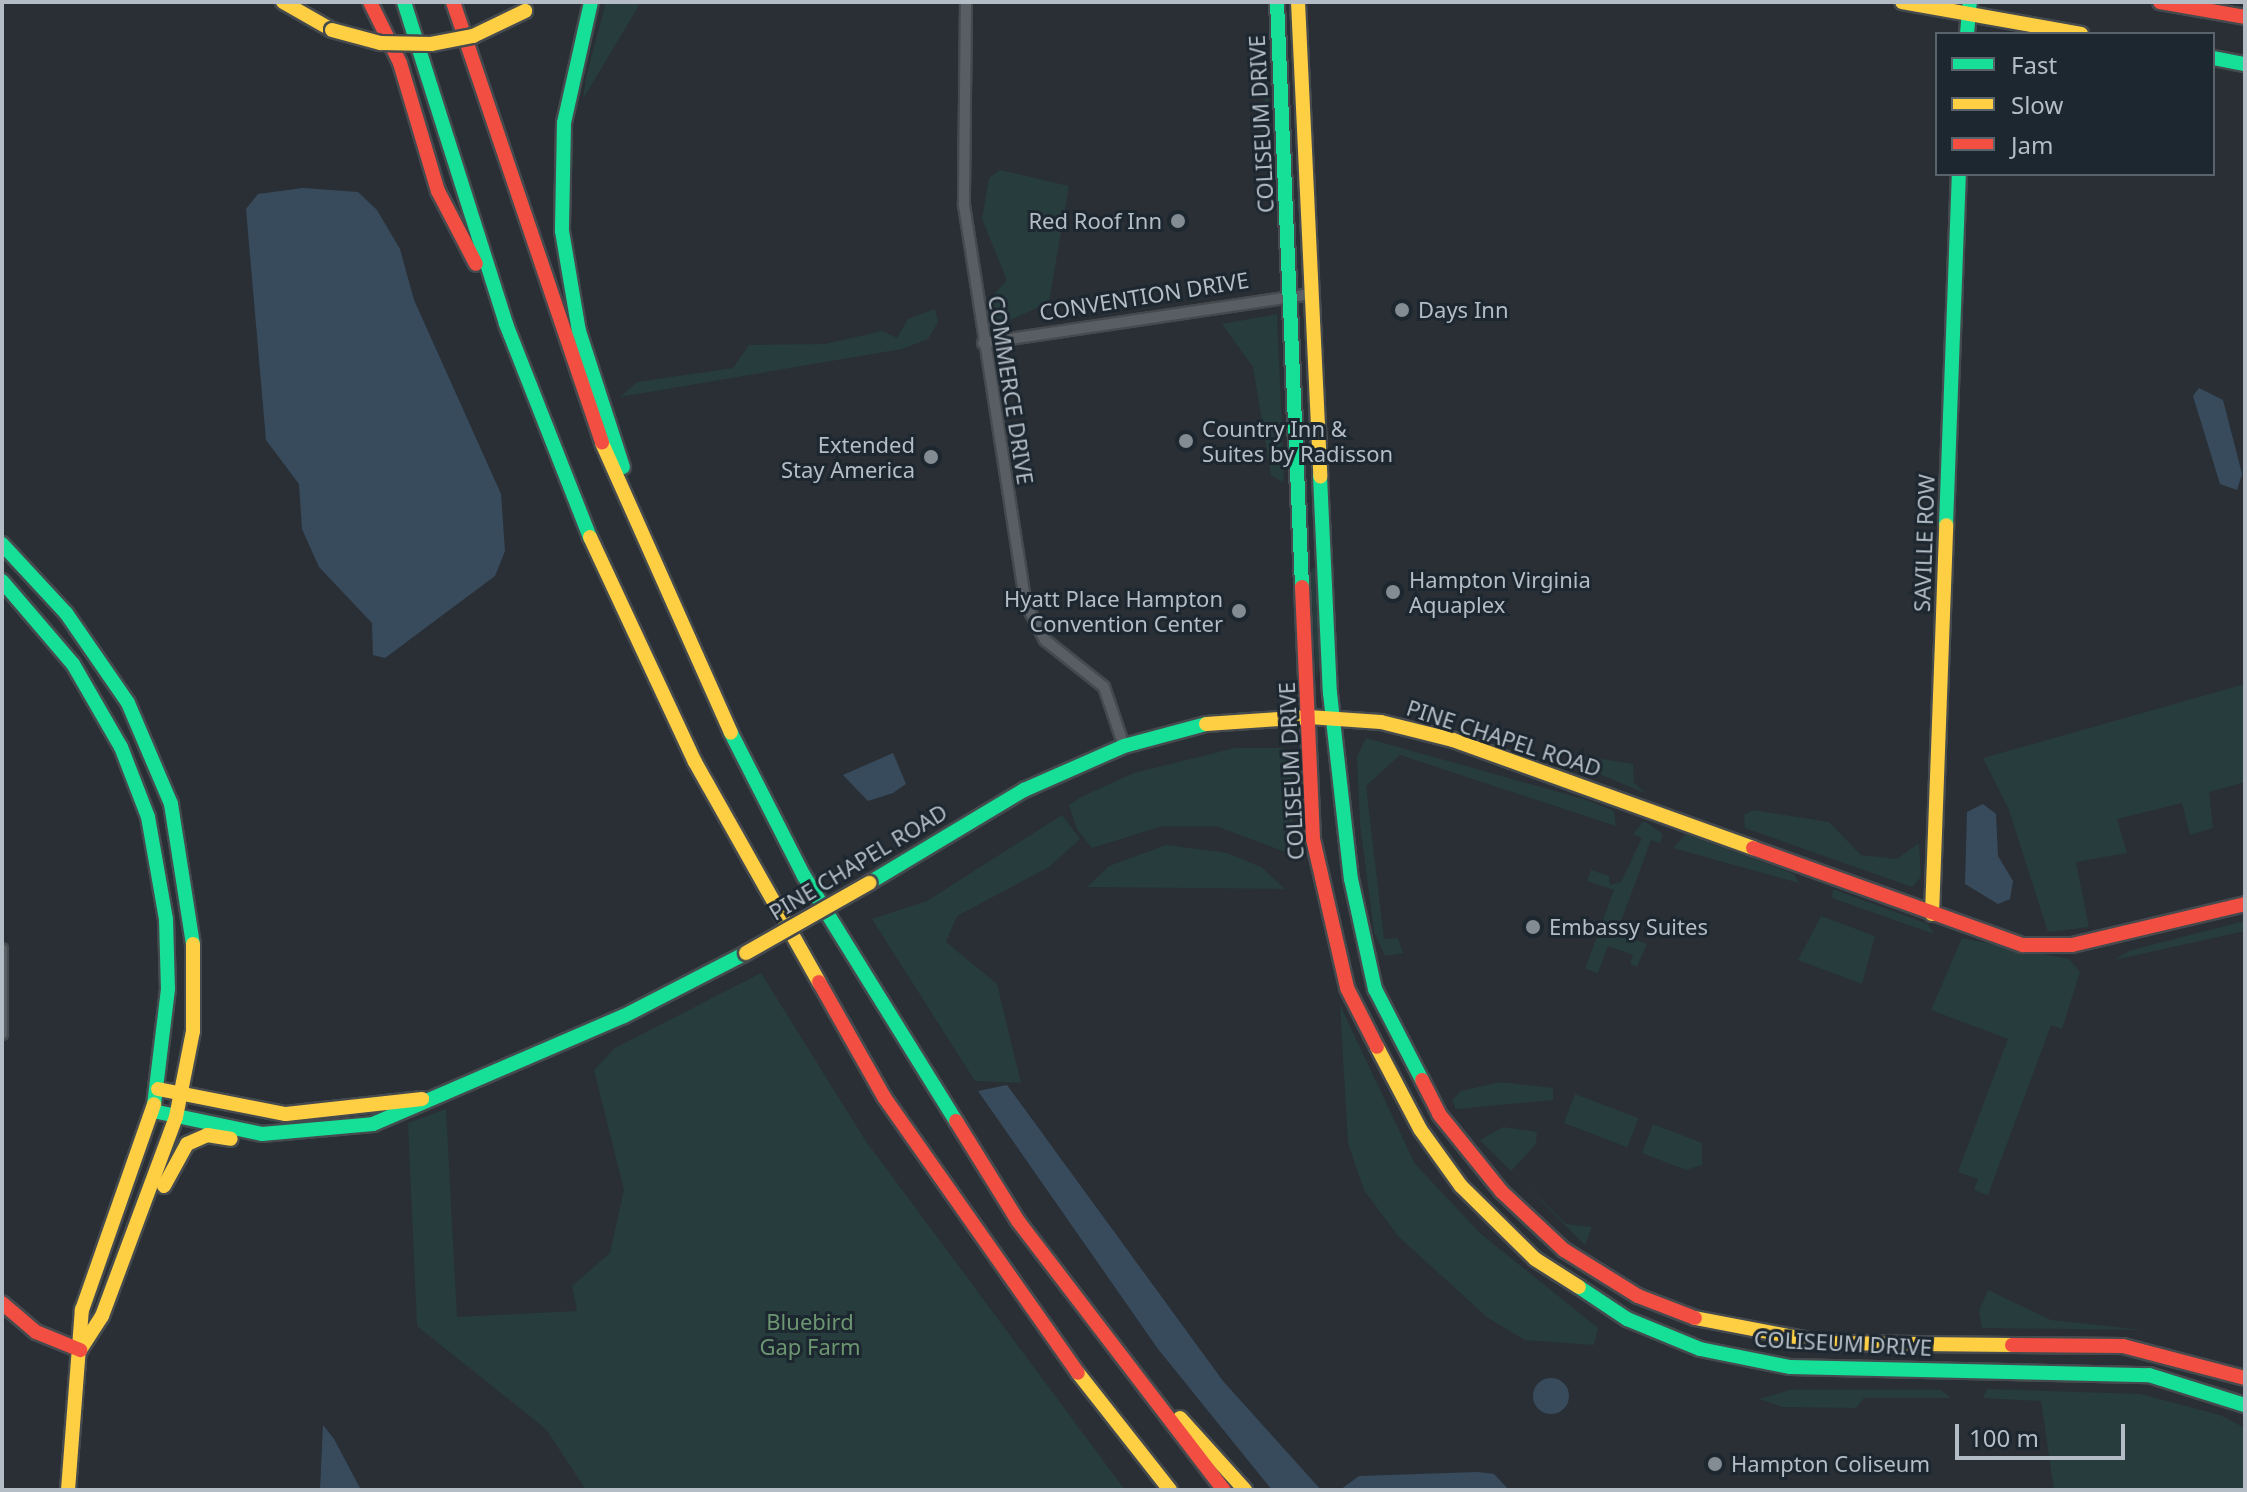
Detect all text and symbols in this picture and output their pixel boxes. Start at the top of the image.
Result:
legend [1935,32,2215,176]
street label: COLISEUM DRIVE [1243,34,1279,214]
text: Fast [2011,48,2057,81]
text: Slow [2011,88,2063,121]
text: Jam [2011,128,2053,161]
place label: Red Roof Inn [1028,208,1162,234]
marker: Red Roof Inn [1169,212,1187,230]
street label: CONVENTION DRIVE [1038,266,1250,326]
street label: COMMERCE DRIVE [983,294,1039,486]
place label: Days Inn [1418,297,1509,323]
marker: Days Inn [1393,301,1411,319]
place label: Country Inn & Suites by Radisson [1202,415,1393,466]
place label: Extended Stay America [781,431,915,482]
marker: Country Inn & Suites by Radisson [1177,432,1195,450]
marker: Extended Stay America [922,448,940,466]
street label: SAVILLE ROW [1908,474,1940,612]
place label: Hampton Virginia Aquaplex [1409,566,1591,618]
marker: Hampton Virginia Aquaplex [1384,583,1402,601]
place label: Hyatt Place Hampton Convention Center [1004,585,1223,636]
marker: Hyatt Place Hampton Convention Center [1230,602,1248,620]
street label: COLISEUM DRIVE [1273,681,1309,861]
street label: PINE CHAPEL ROAD [1403,694,1605,782]
street label: PINE CHAPEL ROAD [764,798,952,926]
place label: Embassy Suites [1549,914,1708,940]
marker: Embassy Suites [1524,918,1542,936]
park label: Bluebird Gap Farm [759,1308,861,1360]
street label: COLISEUM DRIVE [1753,1325,1933,1361]
scale bar [1959,1408,2129,1458]
text: 100 m [1969,1421,2039,1454]
place label: Hampton Coliseum [1731,1451,1930,1477]
marker: Hampton Coliseum [1706,1455,1724,1473]

